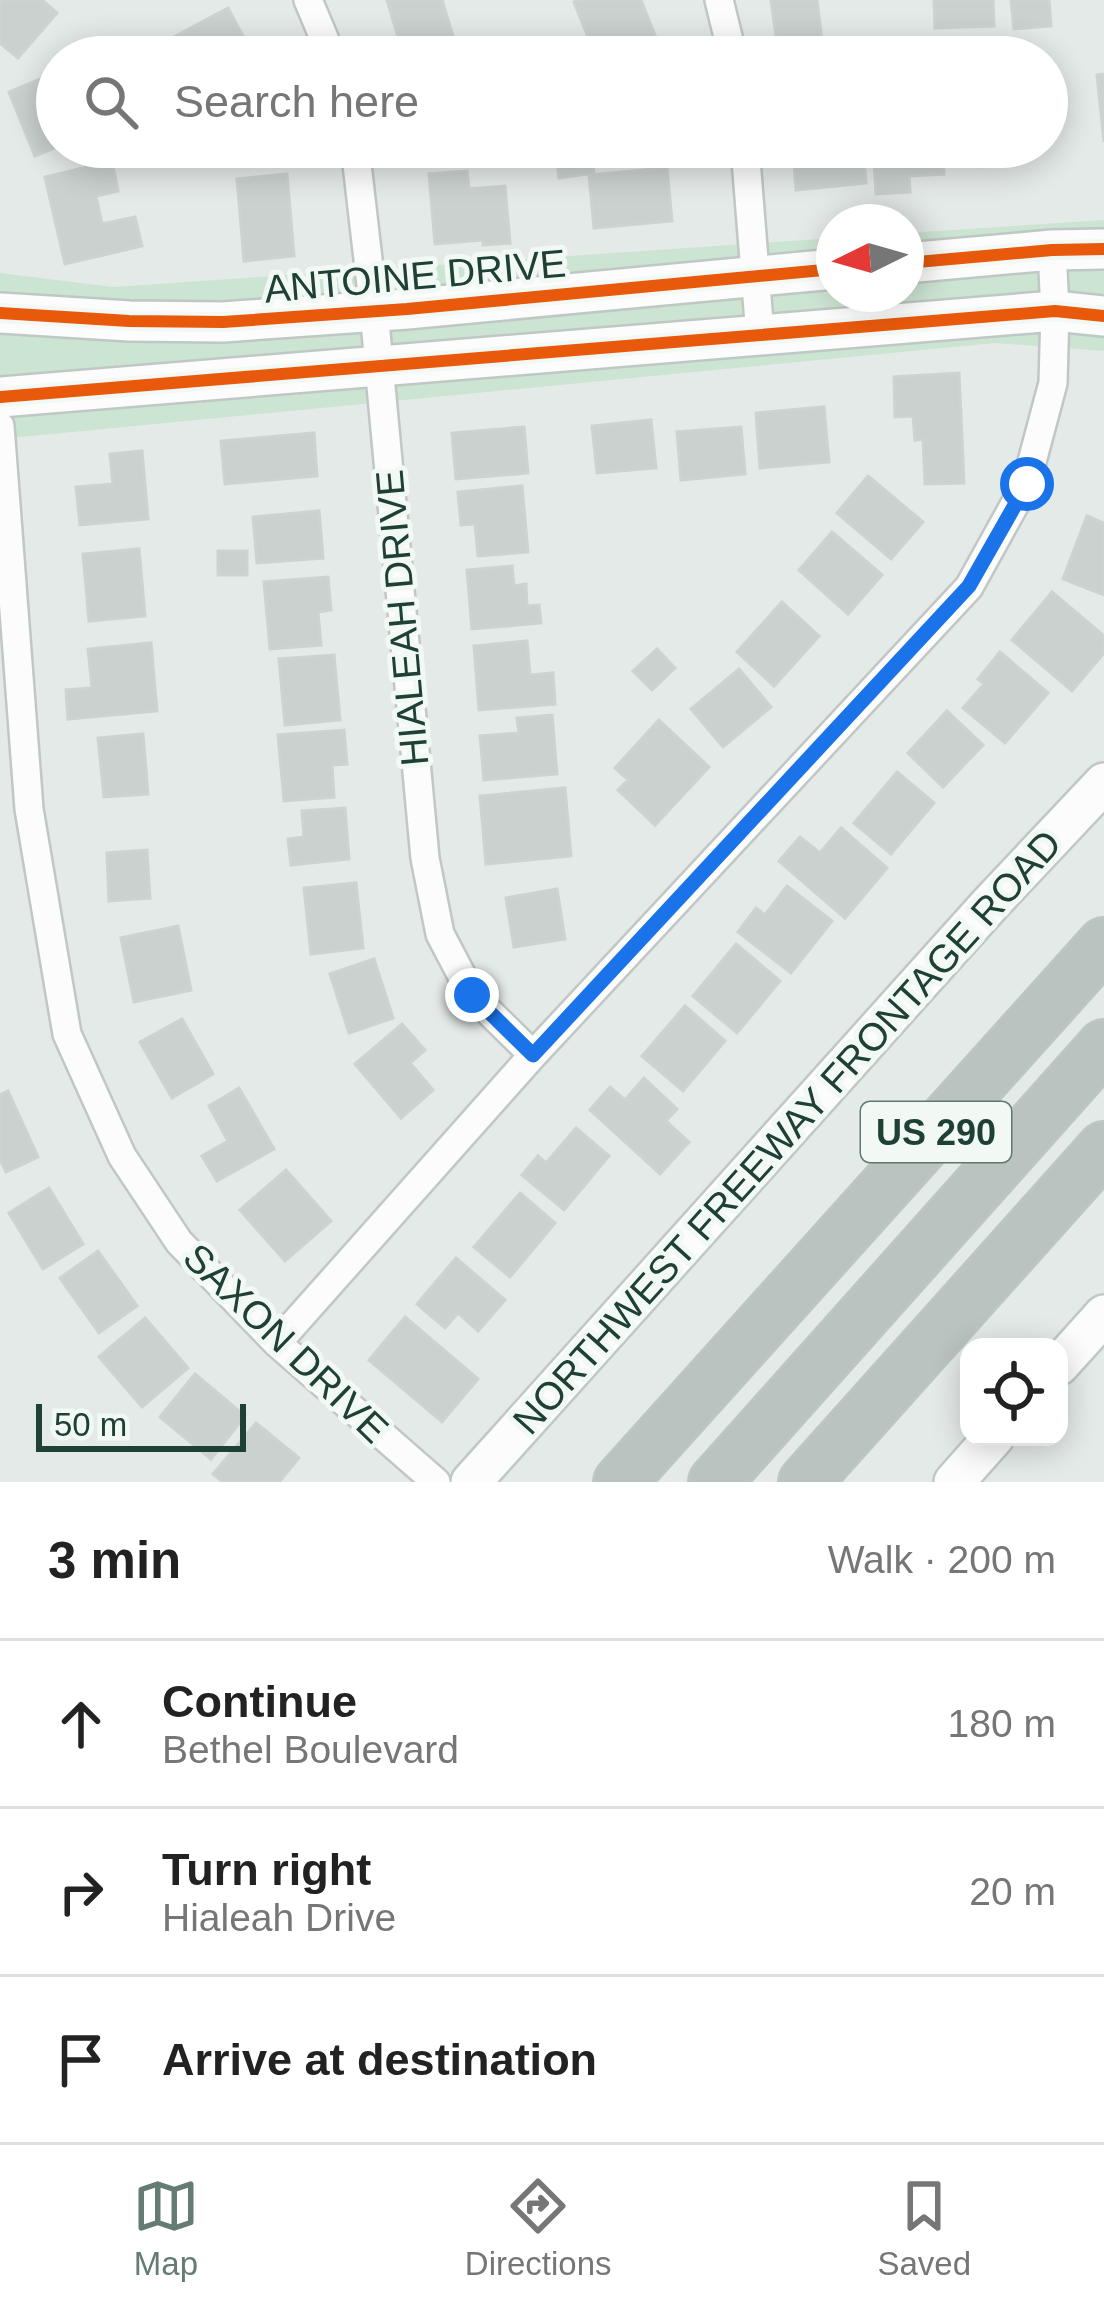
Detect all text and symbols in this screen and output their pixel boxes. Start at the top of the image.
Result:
search box [36,36,1068,168]
icon: search [78,69,144,135]
text: Search here [174,76,419,127]
north arrow [816,204,924,312]
street label: ANTOINE DRIVE [262,241,568,311]
route start [1000,457,1054,511]
street label: HIALEAH DRIVE [368,468,436,768]
street label: NORTHWEST FREEWAY FRONTAGE ROAD [504,822,1070,1442]
route end [445,968,499,1022]
road number: US 290 [861,1102,1011,1162]
street label: SAXON DRIVE [175,1235,397,1451]
map controls [960,1338,1068,1446]
button: locate [960,1338,1068,1446]
scale bar [36,1398,246,1451]
text: 50 m [54,1406,127,1443]
text: 3 min [48,1532,181,1589]
text: Walk · 200 m [828,1538,1056,1581]
text: Continue [162,1676,357,1727]
icon: ahead [48,1691,114,1757]
text: 180 m [948,1702,1056,1745]
text: Bethel Boulevard [162,1728,459,1771]
text: Turn right [162,1844,371,1895]
icon: right [48,1859,114,1925]
text: 20 m [969,1870,1056,1913]
text: Hialeah Drive [162,1896,396,1939]
icon: arrive [48,2027,114,2093]
text: Arrive at destination [162,2034,597,2085]
tab: Map [133,2173,199,2283]
tab: Directions [465,2173,612,2283]
tab: Saved [877,2173,971,2283]

